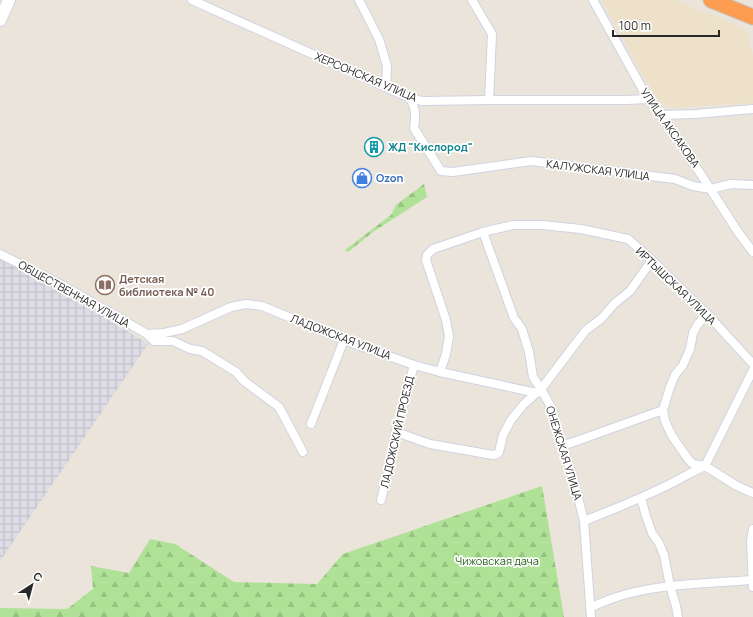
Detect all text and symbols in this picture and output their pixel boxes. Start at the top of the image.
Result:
scale bar [613,12,719,38]
text: 100 m [619,17,651,34]
street label: ХЕРСОНСКАЯ УЛИЦА [313,48,420,105]
street label: УЛИЦА АКСАКОВА [637,85,704,171]
building icon: ЖД "Кислород" [363,136,385,158]
place label: ЖД "Кислород" [388,139,473,154]
street label: КАЛУЖСКАЯ УЛИЦА [545,156,651,183]
shop icon: Ozon [351,167,373,189]
place label: Ozon [376,170,403,185]
street label: ИРТЫШСКАЯ УЛИЦА [633,243,720,328]
street label: ОБЩЕСТВЕННАЯ УЛИЦА [16,257,133,331]
place label: Детская библиотека № 40 [119,271,214,299]
library icon: Детская библиотека № 40 [94,274,116,296]
street label: ЛАДОЖСКАЯ УЛИЦА [289,310,394,363]
street label: ЛАДОЖСКИЙ ПРОЕЗД [376,374,417,489]
street label: ОНЕЖСКАЯ УЛИЦА [543,404,586,502]
park label: Чижовская дача [455,553,539,568]
north arrow [12,565,52,605]
text: С [30,568,46,585]

